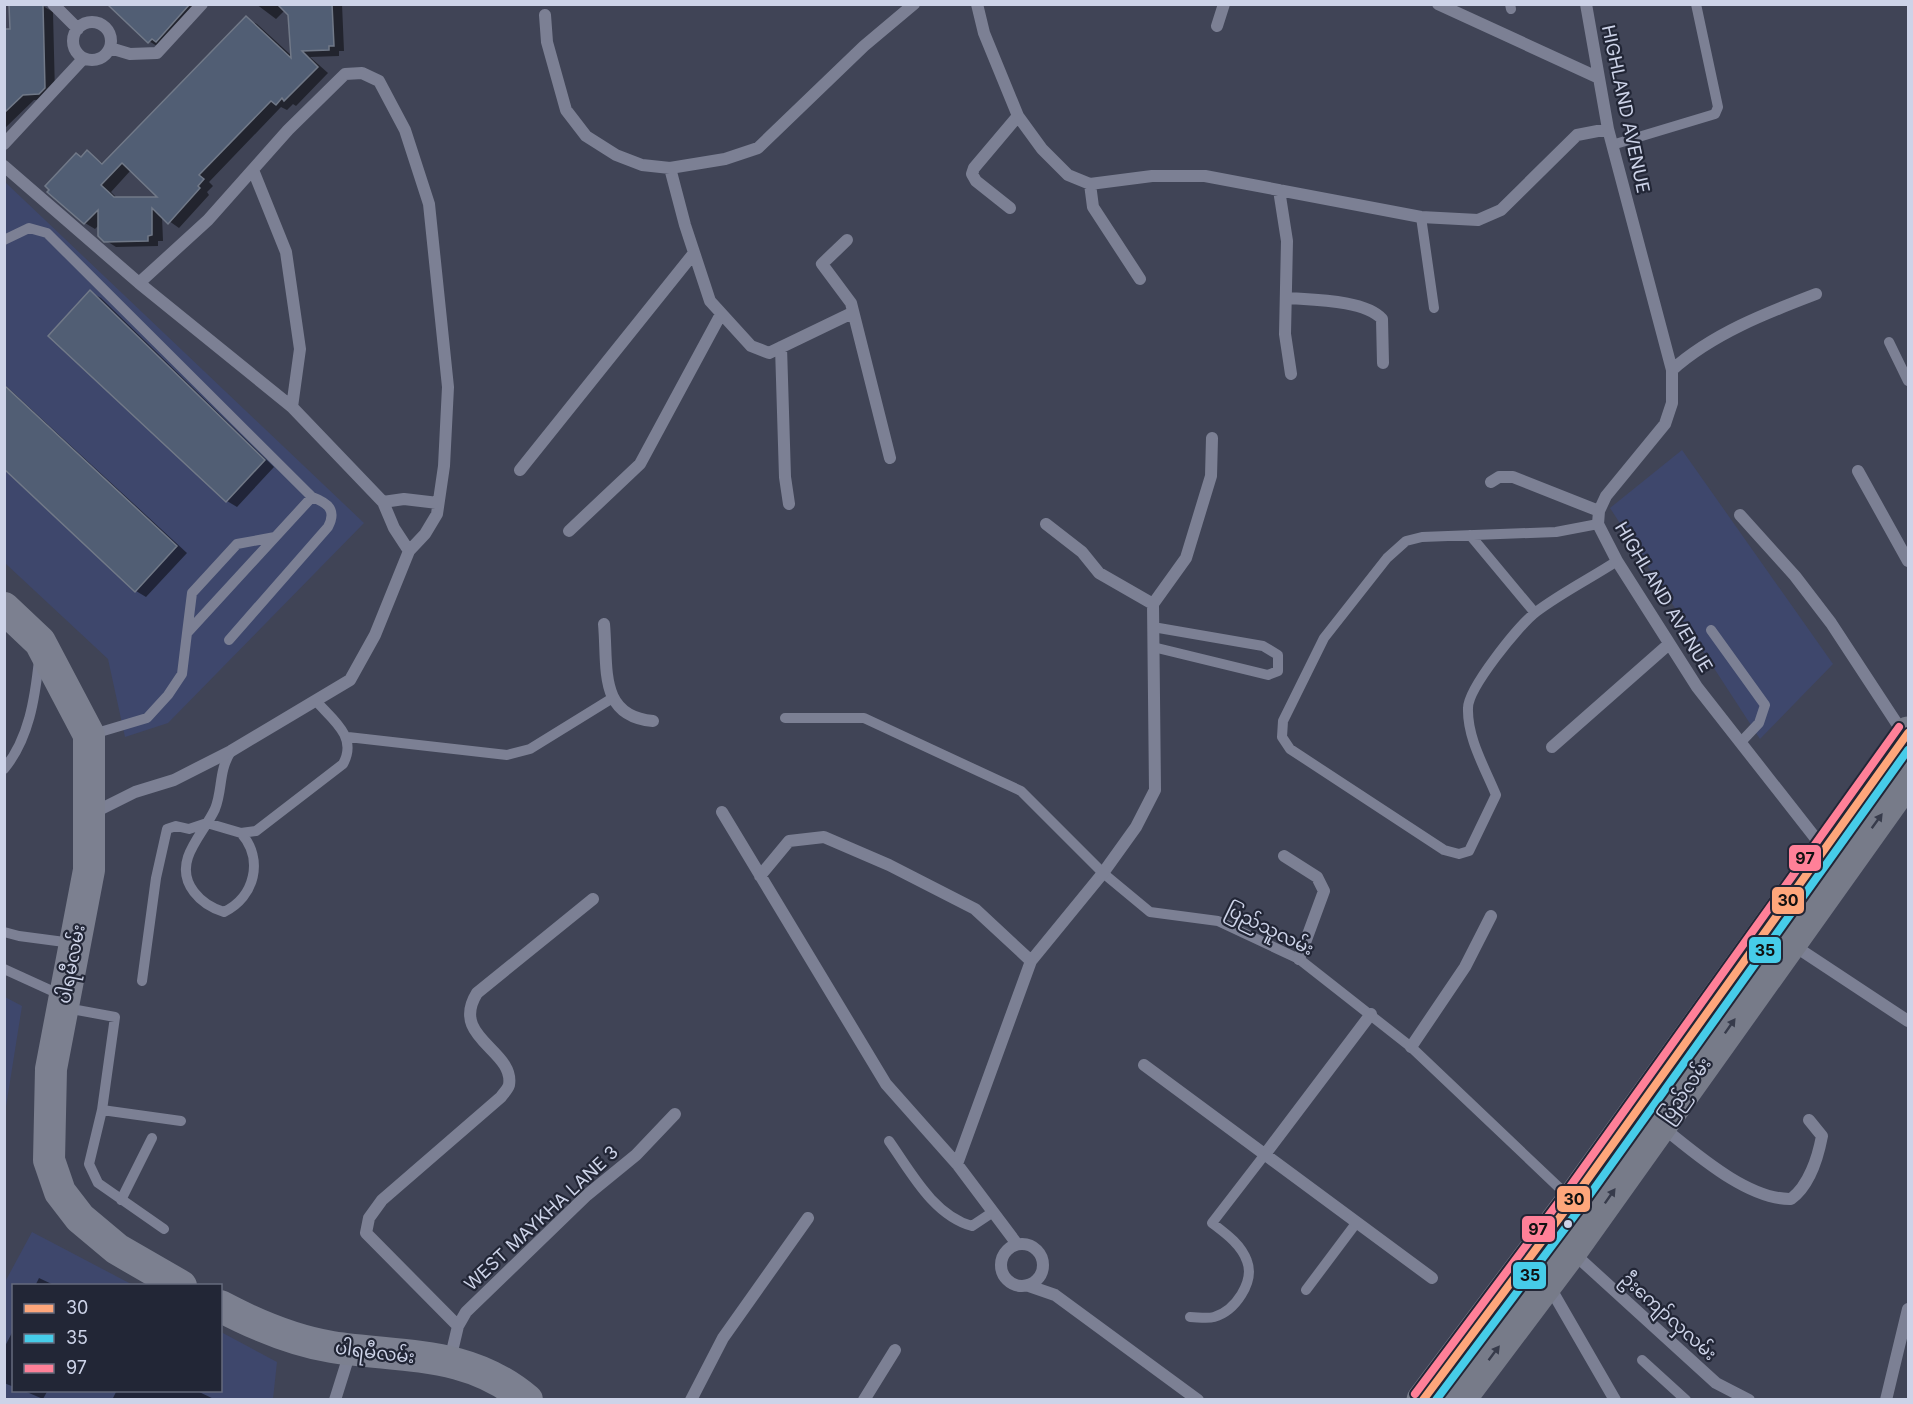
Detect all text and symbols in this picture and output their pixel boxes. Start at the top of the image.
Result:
street label: HIGHLAND AVENUE [1598,23,1654,195]
street label: HIGHLAND AVENUE [1611,518,1717,676]
one-way arrow [1871,814,1883,830]
line badge: 97 [1788,844,1822,872]
text: 97 [1795,848,1815,868]
line badge: 30 [1771,886,1805,915]
text: 30 [1777,890,1799,910]
street label: ပြည်သူလမ်း [1220,897,1318,964]
street label: ပါရမီလမ်း [50,922,94,1006]
line badge: 35 [1748,936,1782,964]
text: 35 [1755,940,1775,960]
one-way arrow [1724,1019,1736,1035]
street label: ပြည်လမ်း [1653,1052,1719,1130]
street label: WEST MAYKHA LANE 3 [460,1141,622,1295]
line badge: 30 [1556,1185,1591,1213]
one-way arrow [1604,1188,1615,1204]
text: 30 [1563,1189,1585,1209]
line badge: 97 [1521,1215,1556,1243]
unlabelled marker [1562,1218,1574,1230]
text: 97 [1528,1219,1548,1239]
line badge: 35 [1512,1261,1547,1290]
text: 35 [1520,1265,1540,1285]
street label: ဦးကျော်လှလမ်း [1614,1266,1722,1368]
legend [12,1284,222,1392]
text: 30 [66,1297,88,1318]
text: 35 [66,1327,88,1348]
street label: ပါရမီလမ်း [333,1334,416,1372]
one-way arrow [1488,1345,1500,1361]
text: 97 [66,1357,87,1378]

